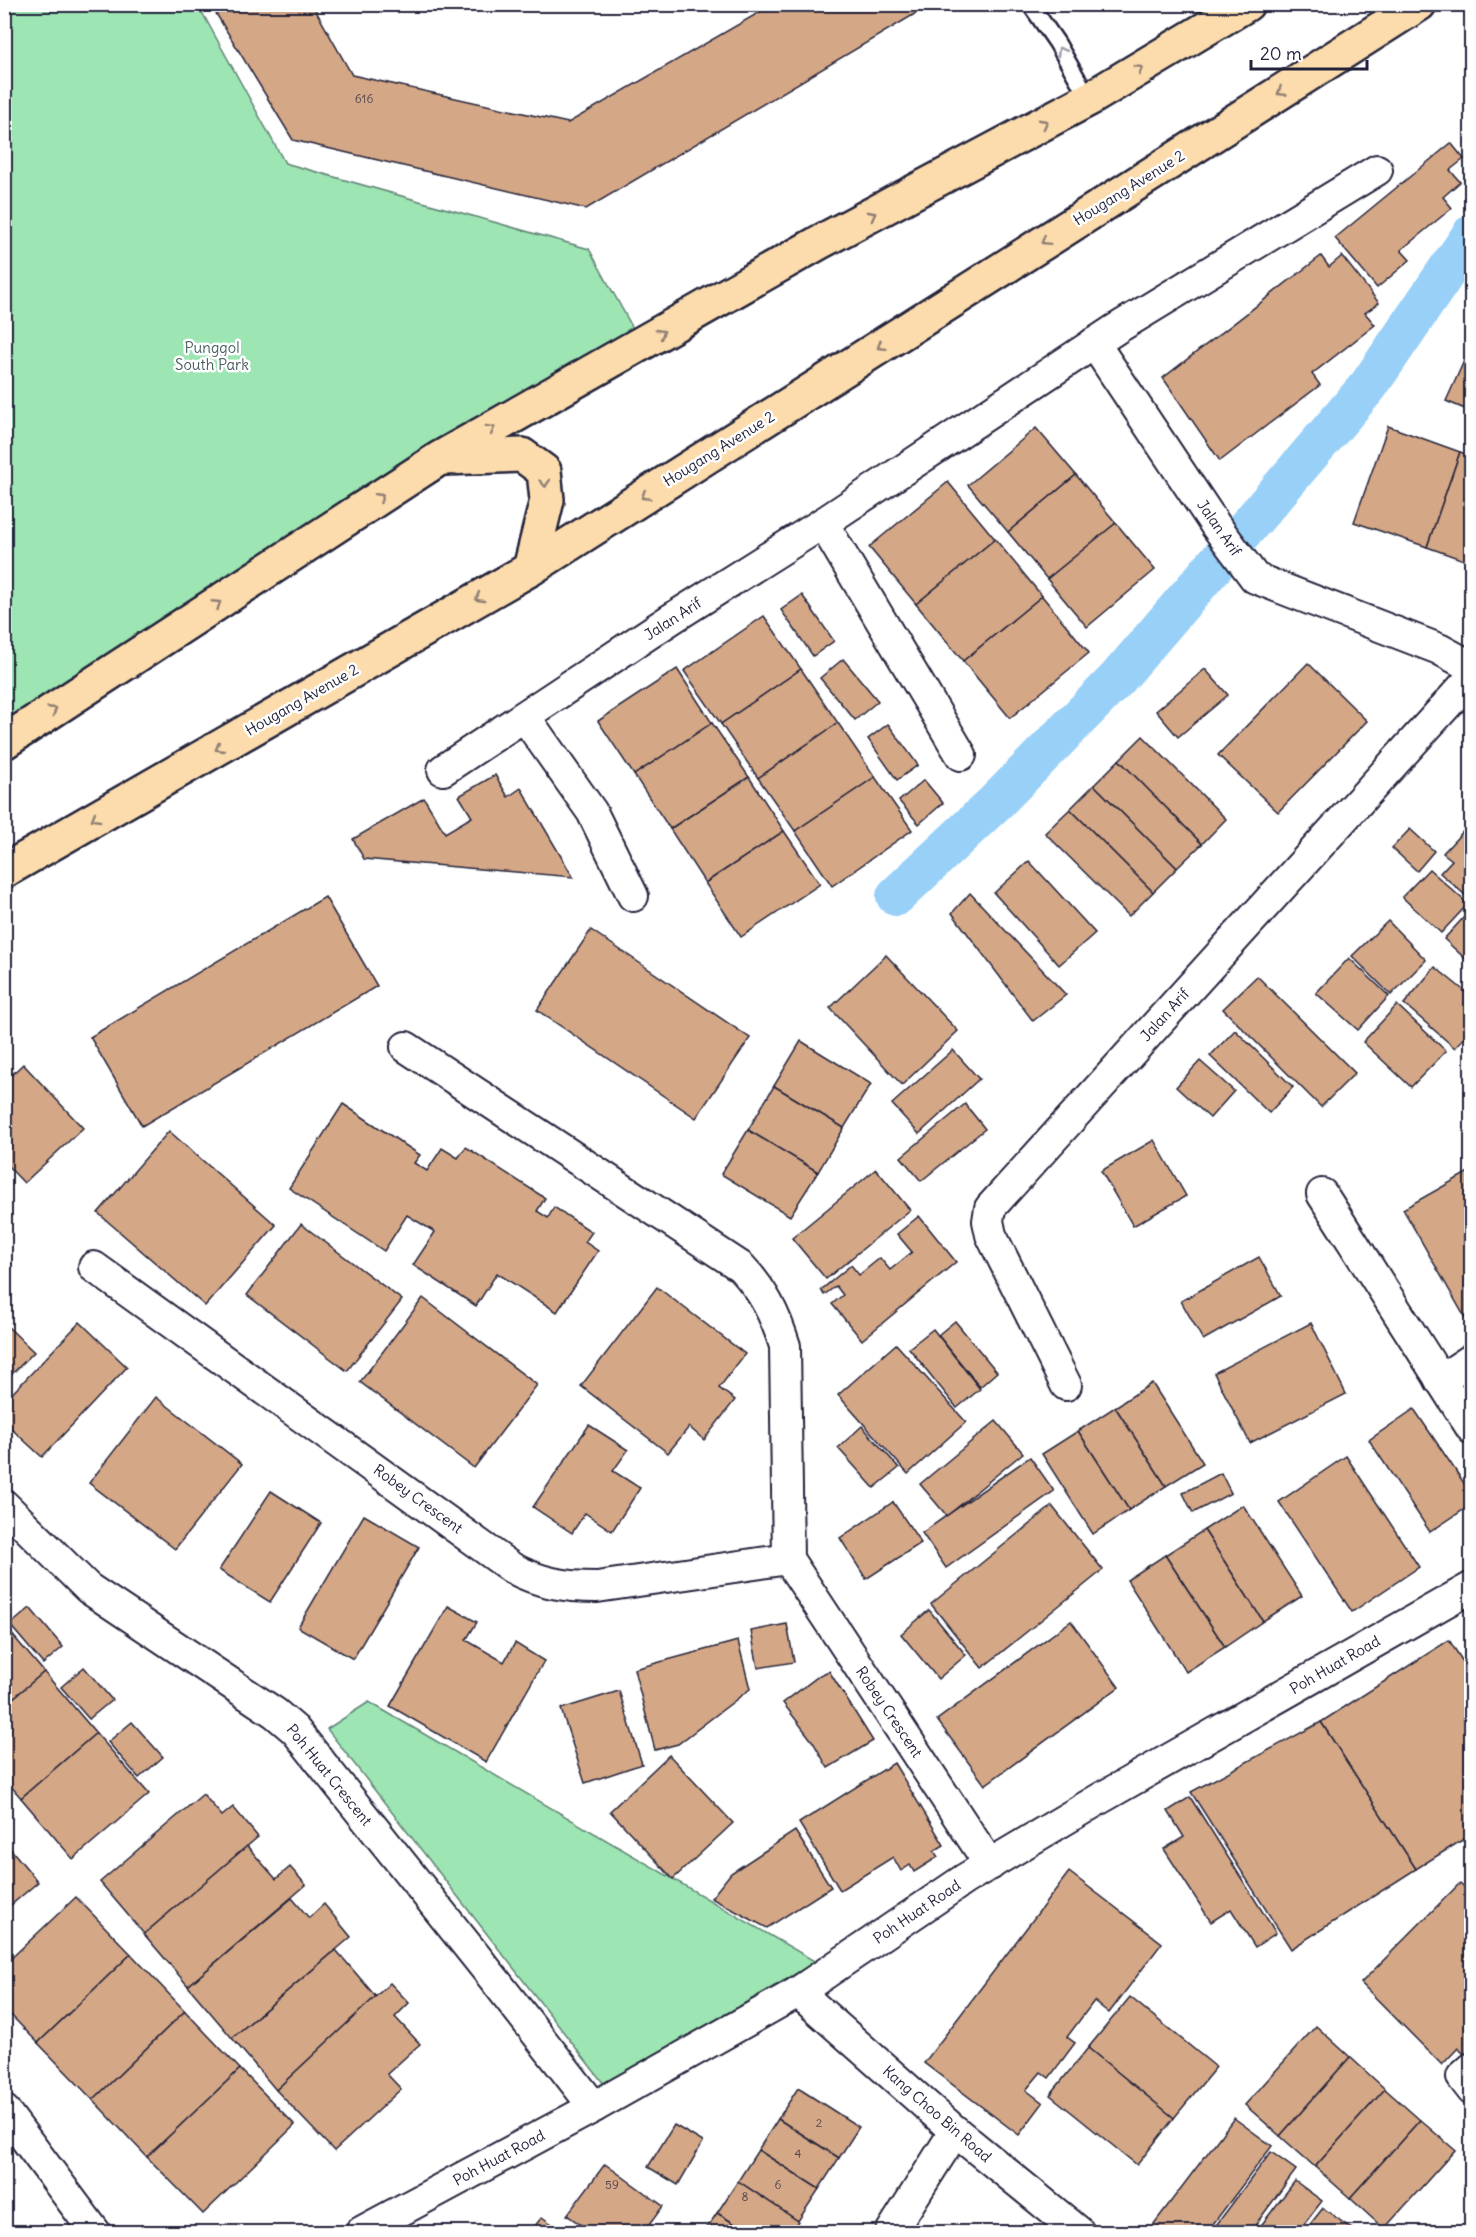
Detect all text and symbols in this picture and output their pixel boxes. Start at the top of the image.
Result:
scale bar [1251,33,1366,71]
text: 20 m [1260,42,1302,65]
one-way arrow [1057,47,1068,57]
one-way arrow [1133,65,1143,77]
one-way arrow [1277,84,1287,96]
house number: 616 [355,91,373,106]
one-way arrow [1038,119,1048,130]
street label: Hougang Avenue 2 [1070,146,1188,229]
one-way arrow [866,211,876,222]
one-way arrow [1041,234,1052,245]
one-way arrow [654,329,665,340]
park label: Punggol South Park [175,338,249,374]
one-way arrow [877,339,888,350]
street label: Hougang Avenue 2 [660,407,778,490]
one-way arrow [485,425,495,436]
one-way arrow [538,478,551,487]
one-way arrow [641,488,652,499]
one-way arrow [373,493,384,504]
street label: Jalan Arif [1193,496,1246,560]
one-way arrow [475,591,485,602]
street label: Jalan Arif [641,592,706,644]
one-way arrow [211,599,221,611]
street label: Hougang Avenue 2 [242,659,362,740]
one-way arrow [47,707,58,718]
one-way arrow [215,740,225,752]
one-way arrow [91,811,102,823]
street label: Jalan Arif [1136,984,1194,1045]
street label: Robey Crescent [370,1460,467,1537]
street label: Poh Huat Road [1286,1631,1383,1698]
street label: Robey Crescent [852,1663,927,1761]
street label: Poh Huat Crescent [283,1720,376,1829]
street label: Poh Huat Road [869,1875,964,1948]
street label: Kang Choo Bin Road [879,2061,996,2166]
house number: 2 [816,2115,823,2130]
street label: Poh Huat Road [450,2125,548,2190]
house number: 4 [795,2146,802,2161]
house number: 59 [605,2177,619,2192]
house number: 6 [775,2177,782,2192]
house number: 8 [742,2189,749,2204]

